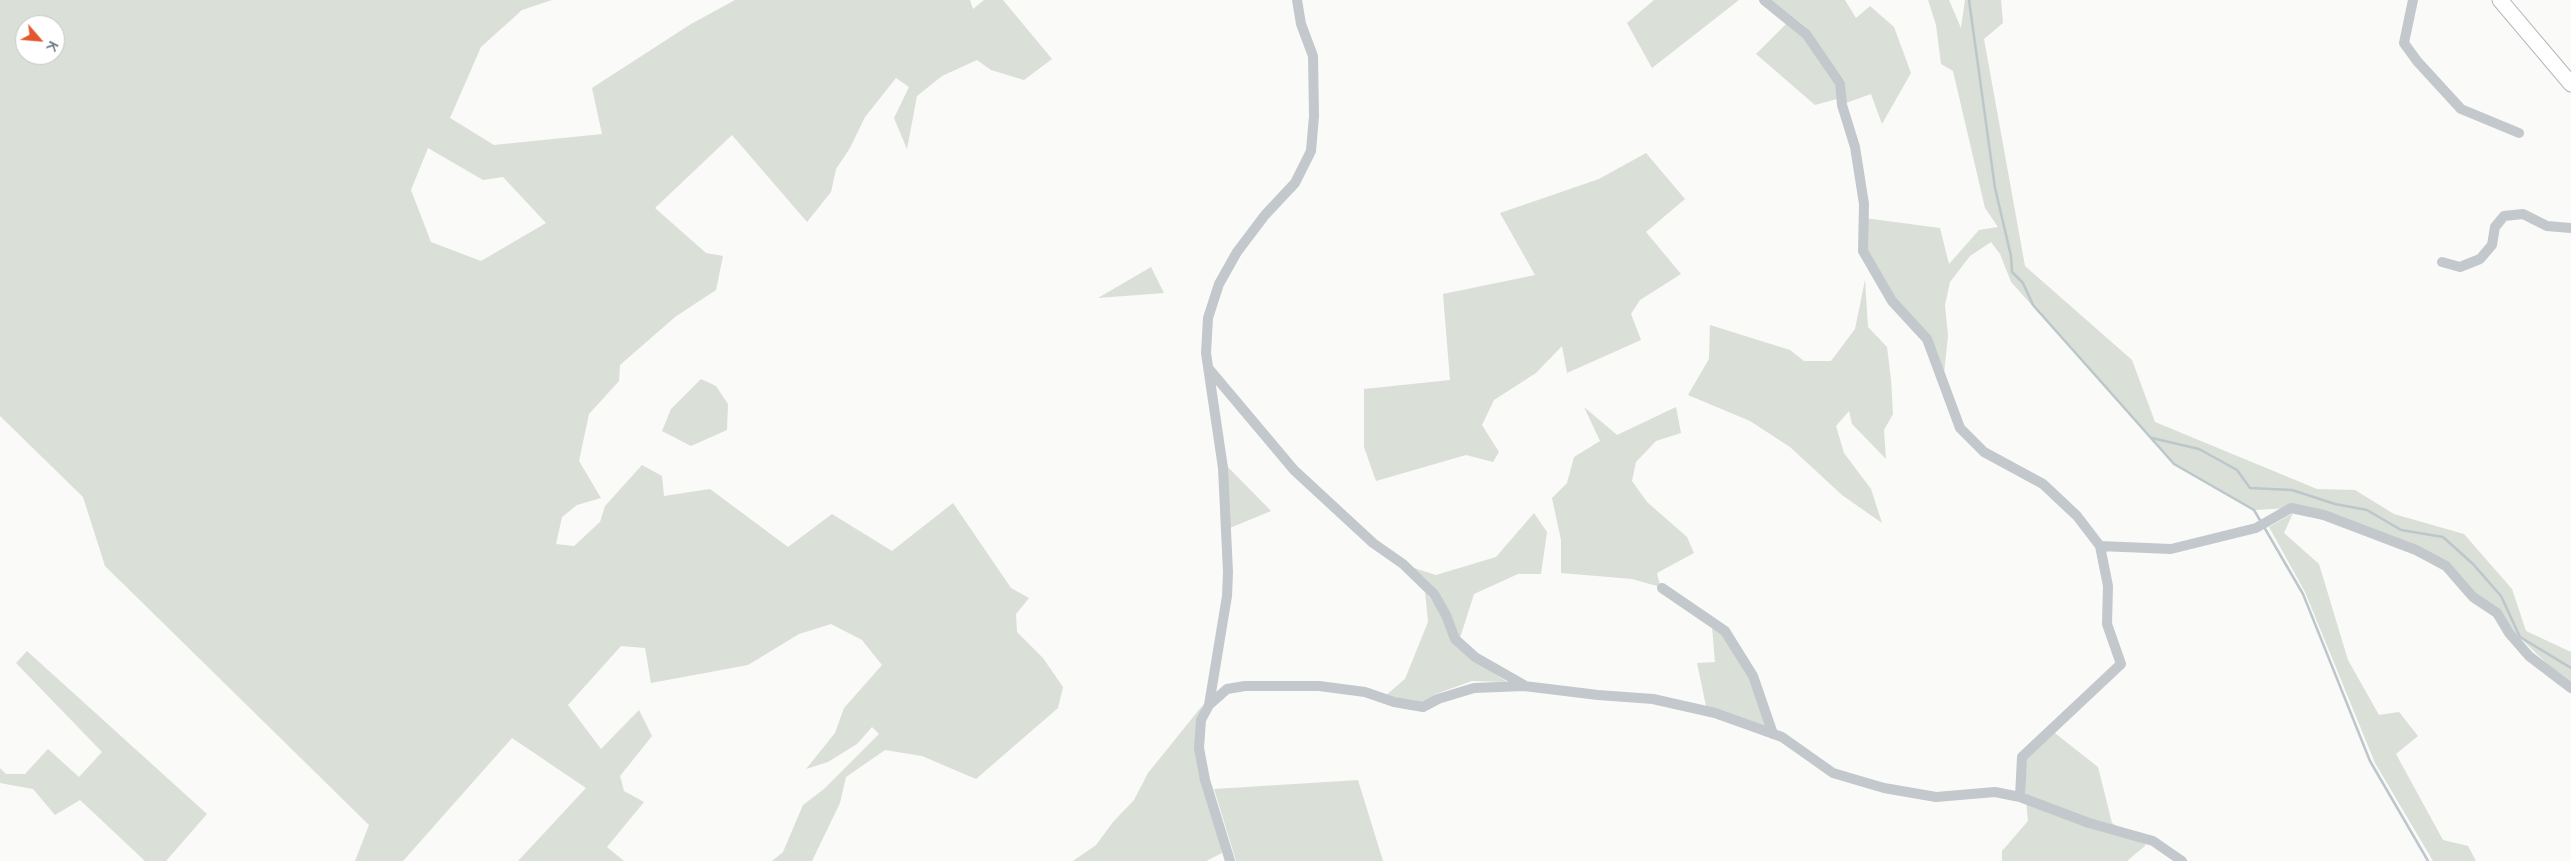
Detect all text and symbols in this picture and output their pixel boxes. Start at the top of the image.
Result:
north arrow [15,15,65,65]
text: K [42,38,63,55]

